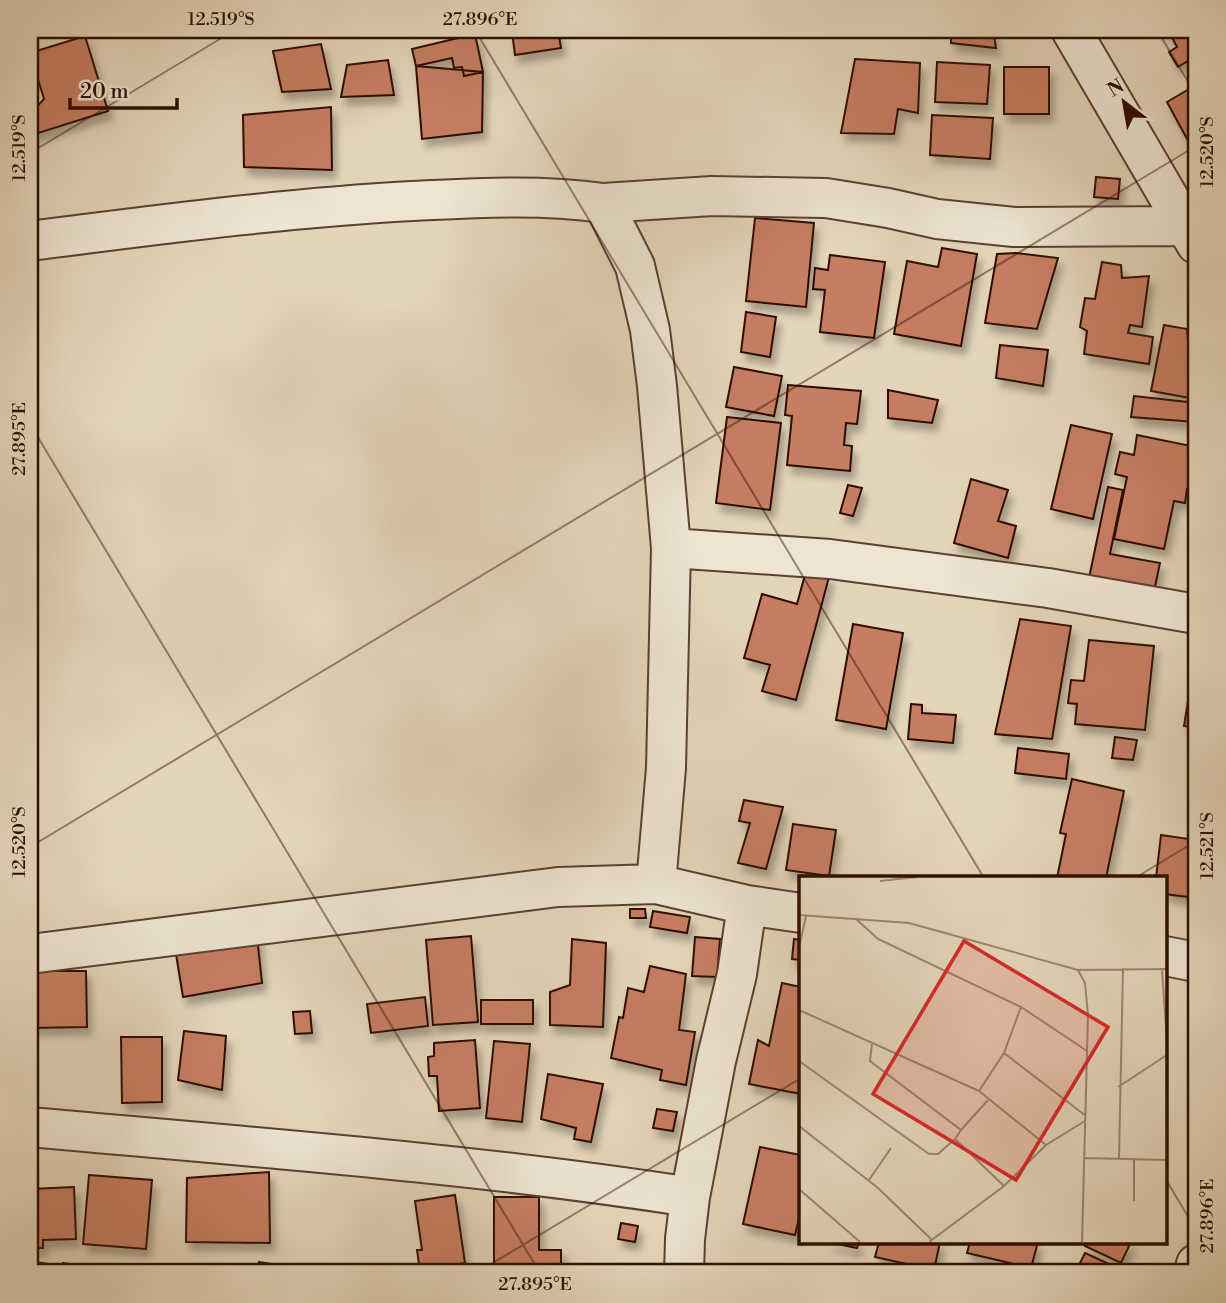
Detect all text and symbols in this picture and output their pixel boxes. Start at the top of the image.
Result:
text: 12.519°S [187,8,255,31]
text: 27.896°E [443,8,517,31]
scale bar [70,66,177,110]
north arrow [1090,66,1160,136]
text: N [1103,74,1128,102]
text: 20 m [80,79,129,105]
text: 12.519°S [8,114,31,182]
text: 12.520°S [1196,116,1219,188]
text: 27.895°E [8,402,31,476]
text: 12.520°S [8,806,31,878]
text: 12.521°S [1196,812,1219,880]
inset map [799,876,1166,1244]
text: 27.896°E [1196,1179,1219,1253]
text: 27.895°E [498,1273,572,1296]

